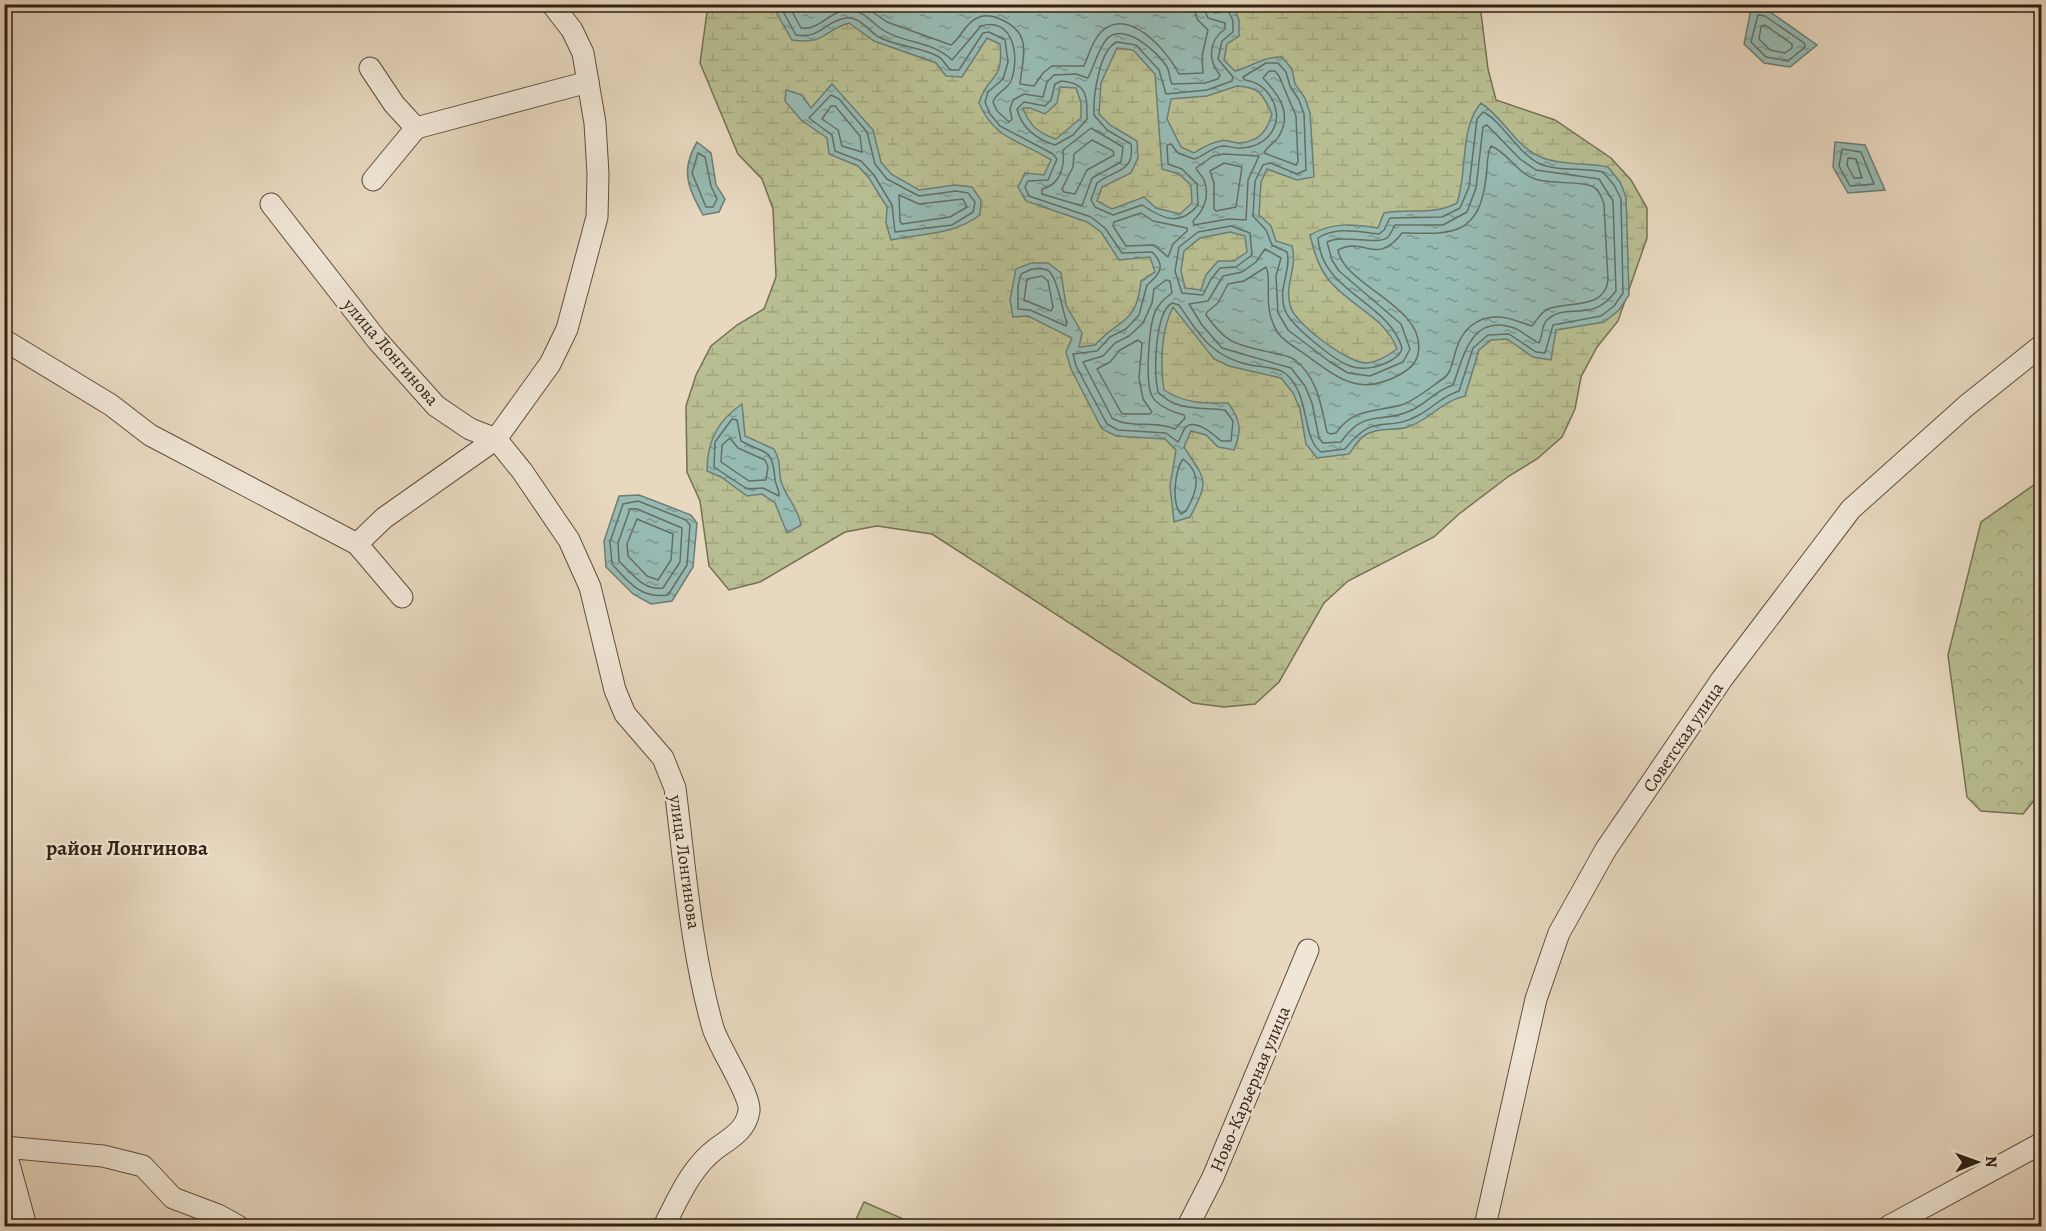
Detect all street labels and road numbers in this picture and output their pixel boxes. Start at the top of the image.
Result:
street label: улица Лонгинова [337,292,445,411]
street label: Советская улица [1637,677,1729,797]
street label: улица Лонгинова [664,793,706,931]
street label: Ново-Карьерная улица [1204,1002,1296,1176]

